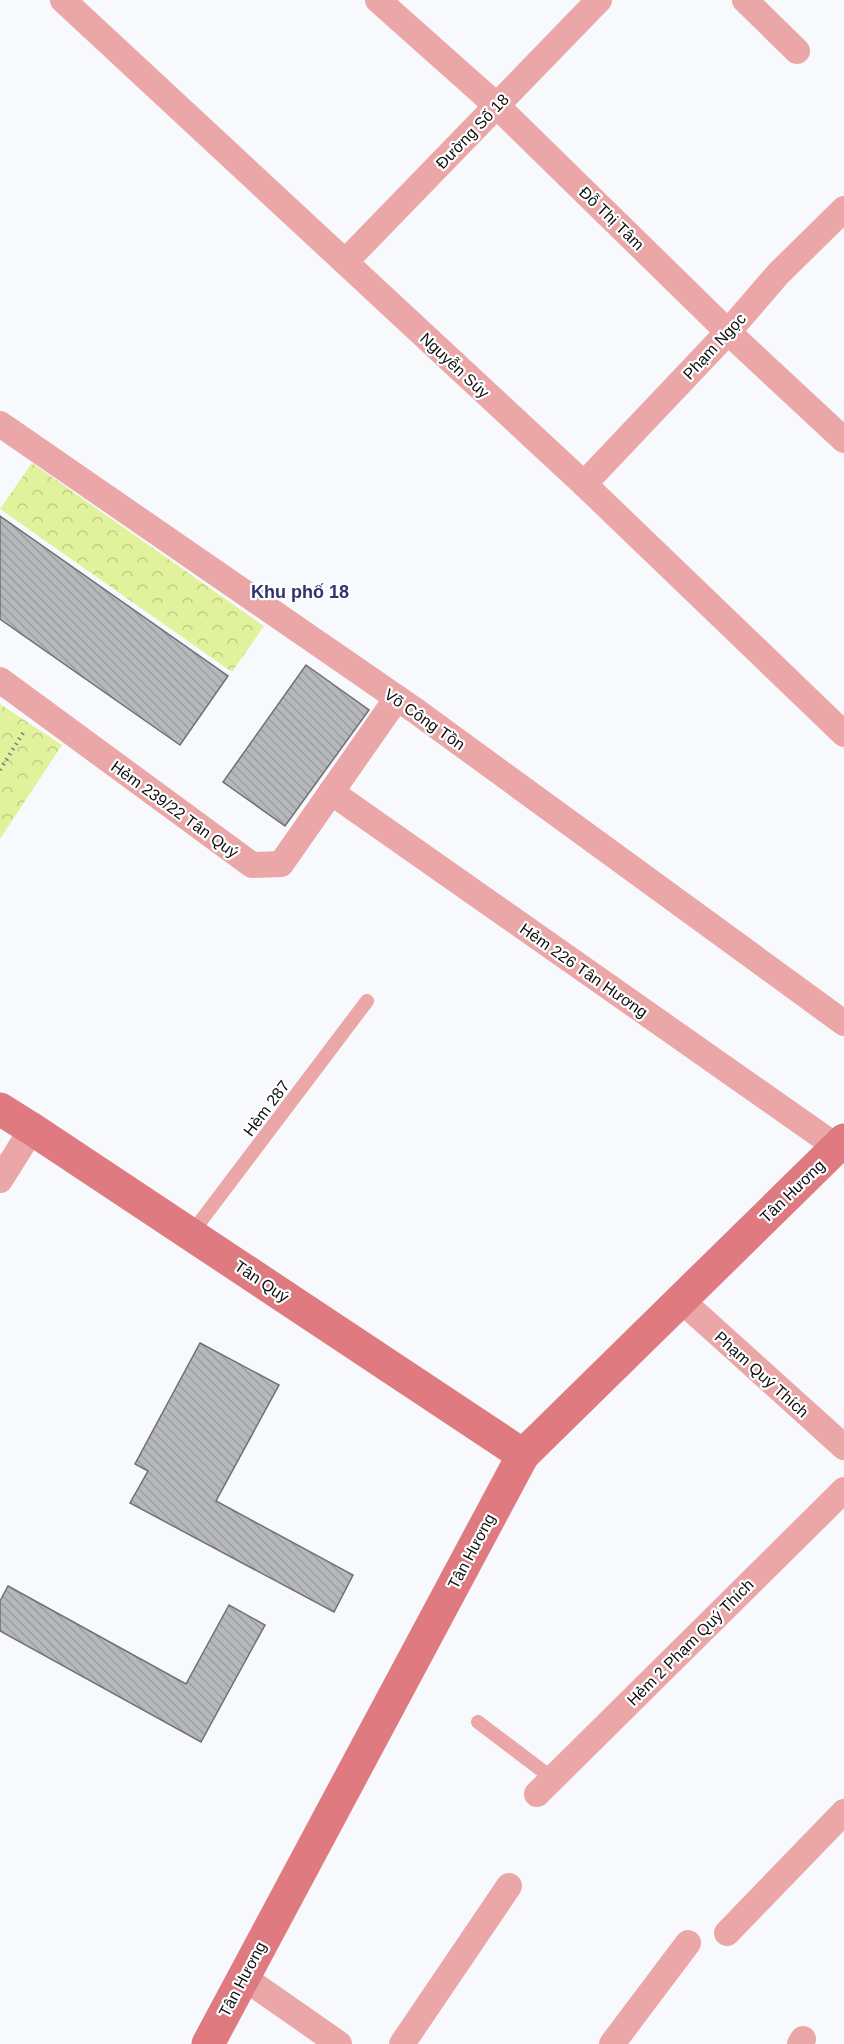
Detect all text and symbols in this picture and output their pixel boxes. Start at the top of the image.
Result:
street label: Đường Số 18 [433,91,512,172]
street label: Đỗ Thị Tâm [576,183,648,253]
street label: Phạm Ngọc [680,310,749,383]
street label: Nguyễn Súy [417,329,493,401]
district label: Khu phố 18 [251,582,349,602]
street label: Võ Công Tồn [381,685,468,753]
street label: Hẻm 239/22 Tân Quý [108,758,241,861]
street label: Hẻm 226 Tân Hương [517,920,651,1021]
street label: Hèm 287 [240,1077,293,1139]
street label: Tân Hương [757,1157,828,1226]
street label: Tân Quý [232,1257,292,1306]
street label: Phạm Quý Thích [711,1328,812,1421]
street label: Tân Hương [445,1511,498,1592]
street label: Hẻm 2 Phạm Quý Thích [624,1576,757,1709]
street label: Tân Hương [216,1939,269,2020]

